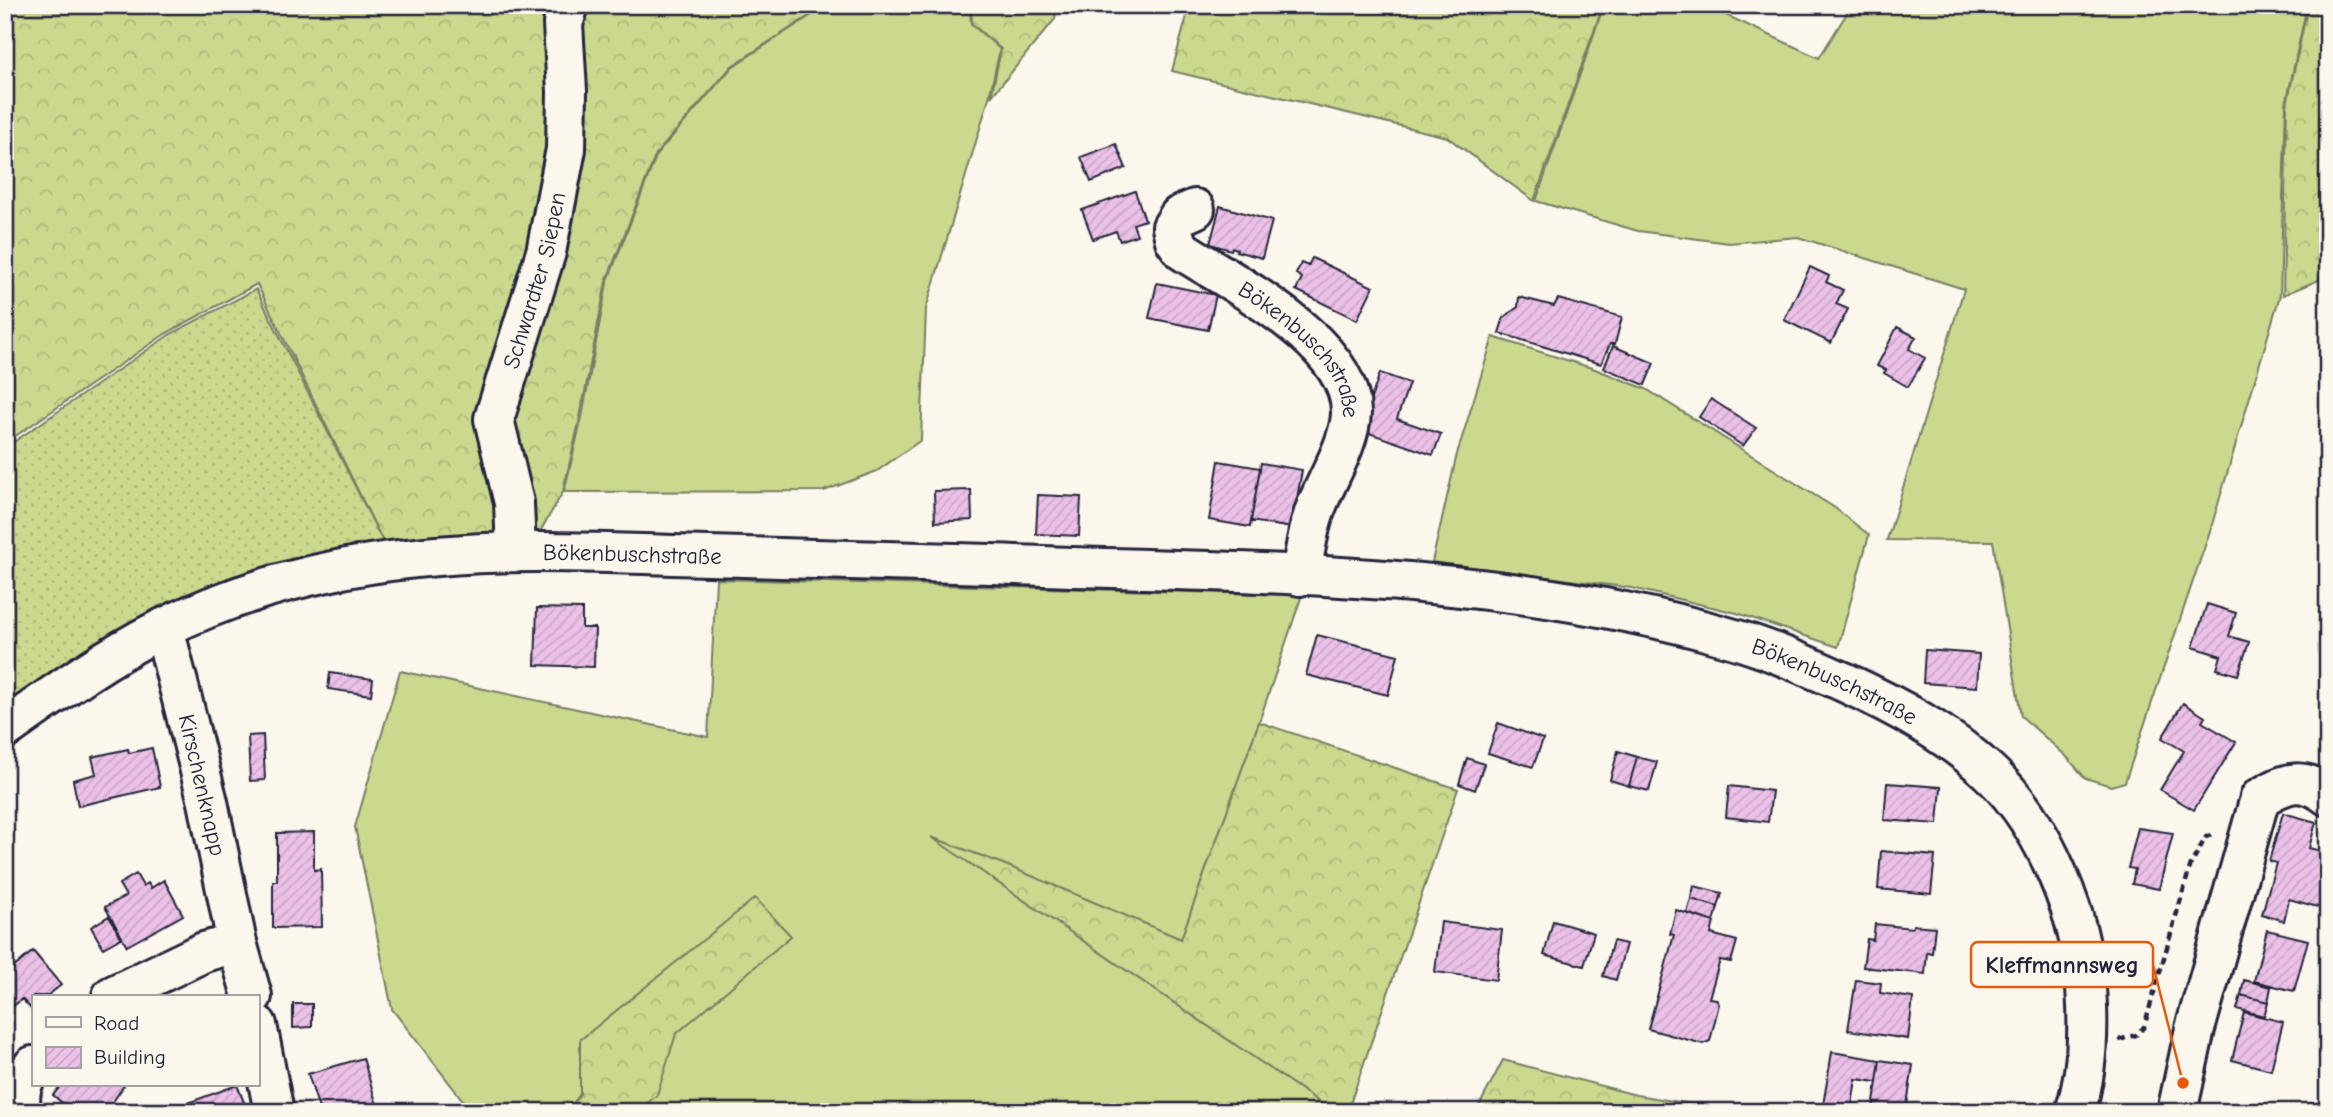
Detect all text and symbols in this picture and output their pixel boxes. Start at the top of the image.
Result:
street label: Schwardter Siepen [497,190,571,372]
street label: Bökenbuschstraße [1234,275,1365,418]
street label: Bökenbuschstraße [543,538,722,569]
street label: Bökenbuschstraße [1748,632,1922,730]
street label: Kirschenknapp [173,712,231,858]
callout: Kleffmannsweg [1971,942,2153,987]
text: Kleffmannsweg [1985,951,2139,979]
legend [32,995,259,1086]
text: Road [94,1011,139,1035]
text: Building [94,1045,166,1069]

